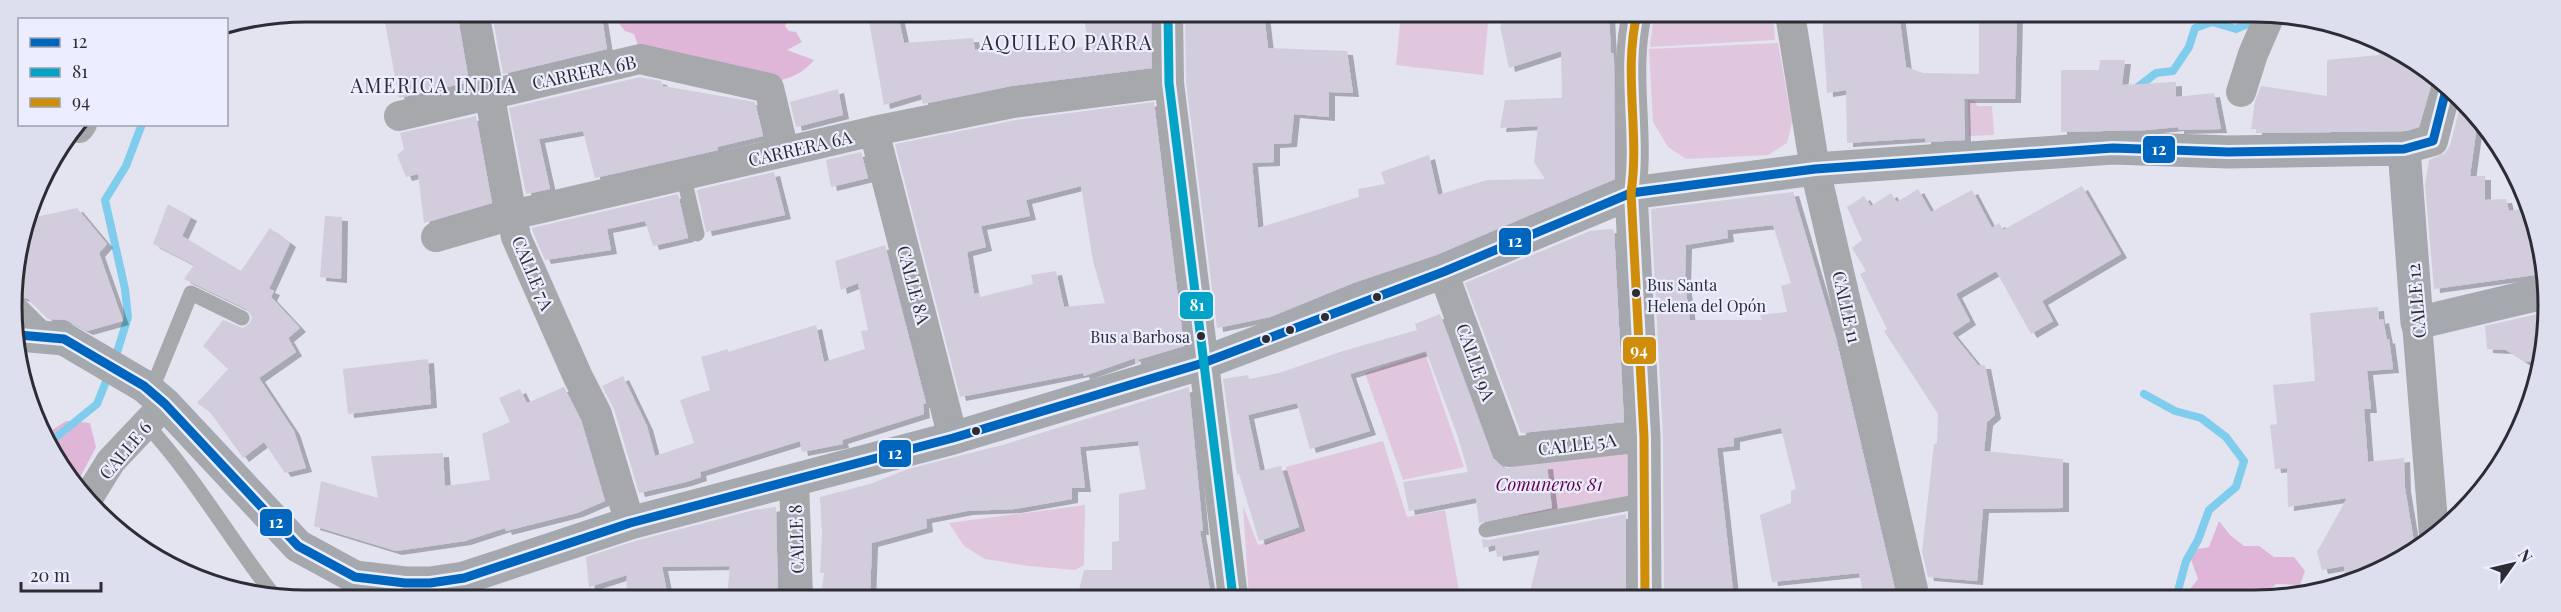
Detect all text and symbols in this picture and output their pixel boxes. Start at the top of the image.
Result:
legend [18,18,228,126]
district label: AQUILEO PARRA [980,28,1153,55]
text: 12 [72,29,87,53]
street label: CARRERA 6B [530,49,638,95]
text: 81 [72,59,88,83]
district label: AMERICA INDIA [350,71,517,98]
text: 94 [72,89,90,113]
street label: CARRERA 6A [746,124,855,172]
line badge: 12 [2142,135,2176,164]
text: 12 [2152,138,2166,159]
line badge: 12 [1498,227,1532,256]
text: 12 [1508,230,1522,251]
street label: CALLE 7A [507,232,560,314]
street label: CALLE 8A [892,243,936,328]
street label: CALLE 12 [2401,262,2431,340]
street label: CALLE 11 [1827,269,1867,346]
place label: Bus Santa Helena del Opón [1647,274,1767,316]
marker: Bus Santa Helena del Opón [1630,287,1642,299]
line badge: 81 [1179,291,1214,320]
unlabelled marker [1371,291,1383,303]
text: 81 [1189,294,1205,315]
unlabelled marker [1319,311,1331,323]
street label: CALLE 9A [1451,320,1501,405]
unlabelled marker [1284,324,1296,336]
place label: Bus a Barbosa [1090,326,1190,347]
marker: Bus a Barbosa [1195,330,1207,342]
unlabelled marker [1260,333,1272,345]
line badge: 94 [1622,336,1657,365]
text: 94 [1630,339,1648,360]
street label: CALLE 6 [94,416,156,484]
unlabelled marker [970,425,982,437]
street label: CALLE 5A [1536,427,1618,461]
line badge: 12 [878,439,912,468]
text: 12 [888,442,902,463]
park label: Comuneros 81 [1495,472,1603,496]
street label: CALLE 8 [783,504,809,574]
line badge: 12 [259,508,293,537]
text: 12 [269,511,283,532]
north arrow [2483,534,2543,594]
text: N [2514,545,2538,566]
scale bar [21,555,100,593]
text: 20 m [30,563,70,587]

